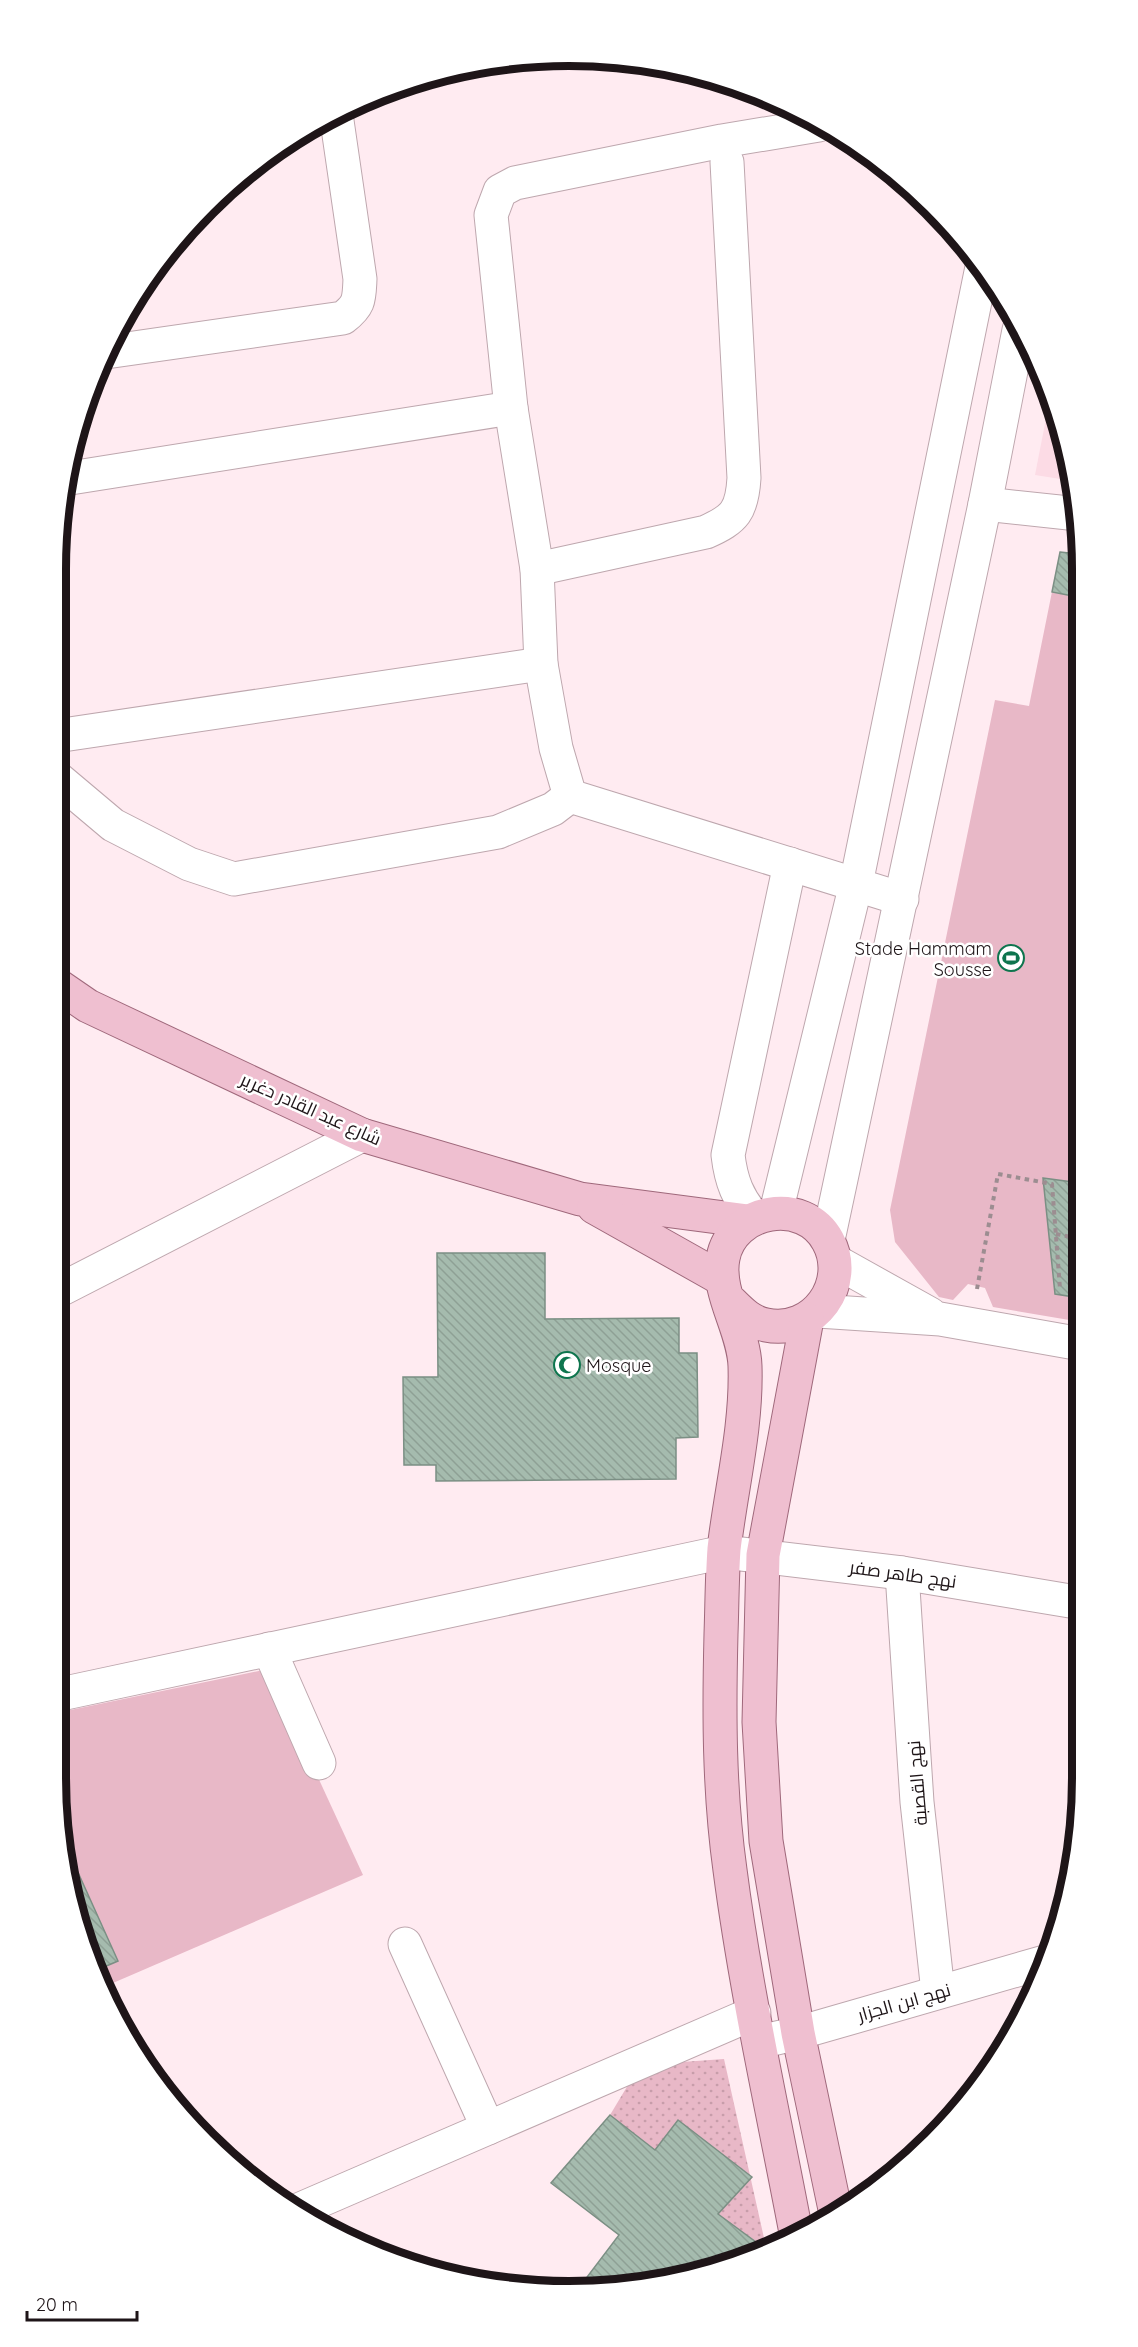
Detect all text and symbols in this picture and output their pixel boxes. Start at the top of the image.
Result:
place label: Stade Hammam Sousse [855,937,992,981]
sports icon: Stade Hammam Sousse [996,943,1026,973]
street label: شارع عبد القادر دغرير [236,1067,385,1151]
mosque icon: Mosque [552,1350,582,1380]
place label: Mosque [586,1354,652,1377]
street label: نهج طاهر صفر [847,1555,958,1594]
street label: نهج القصبة [902,1739,933,1826]
street label: نهج ابن الجزار [854,1978,953,2027]
scale bar [27,2284,136,2322]
text: 20 m [36,2293,78,2316]

